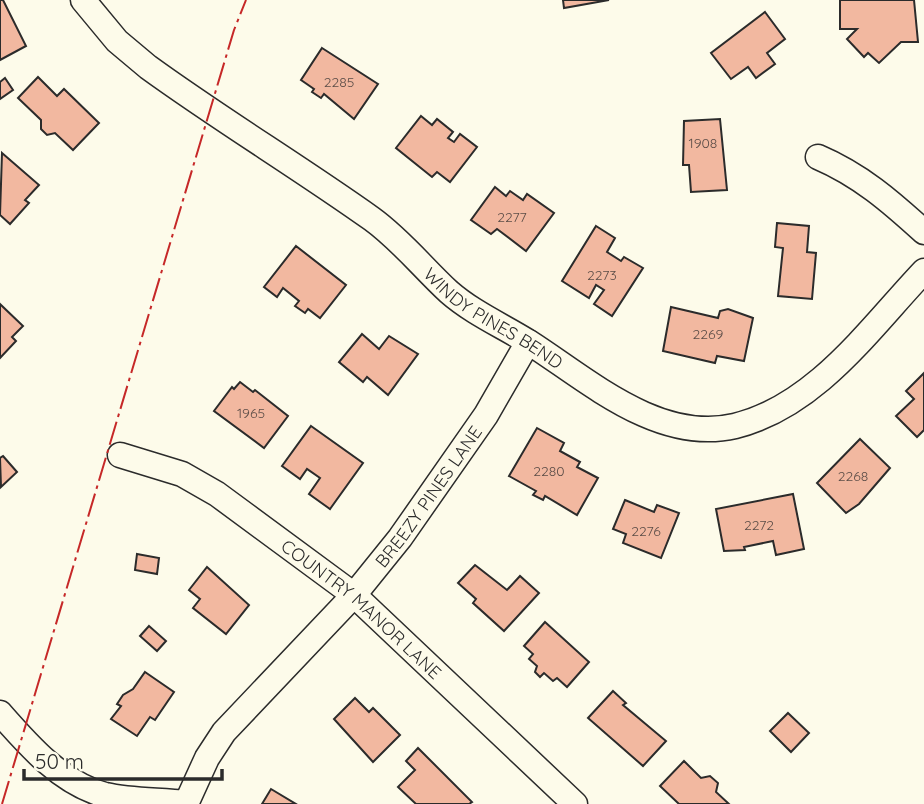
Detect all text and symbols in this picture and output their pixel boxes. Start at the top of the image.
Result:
house number: 2285 [324,73,354,91]
house number: 1908 [689,134,717,152]
house number: 2277 [497,208,527,226]
street label: WINDY PINES BEND [419,262,568,374]
house number: 2273 [587,266,617,284]
house number: 2269 [693,325,724,343]
house number: 1965 [237,404,265,422]
street label: BREEZY PINES LANE [370,421,487,572]
house number: 2280 [533,462,565,480]
house number: 2268 [838,467,868,485]
house number: 2272 [744,516,774,534]
house number: 2276 [631,522,661,540]
street label: COUNTRY MANOR LANE [277,534,447,684]
scale bar [24,738,222,782]
text: 50 m [35,748,84,774]

